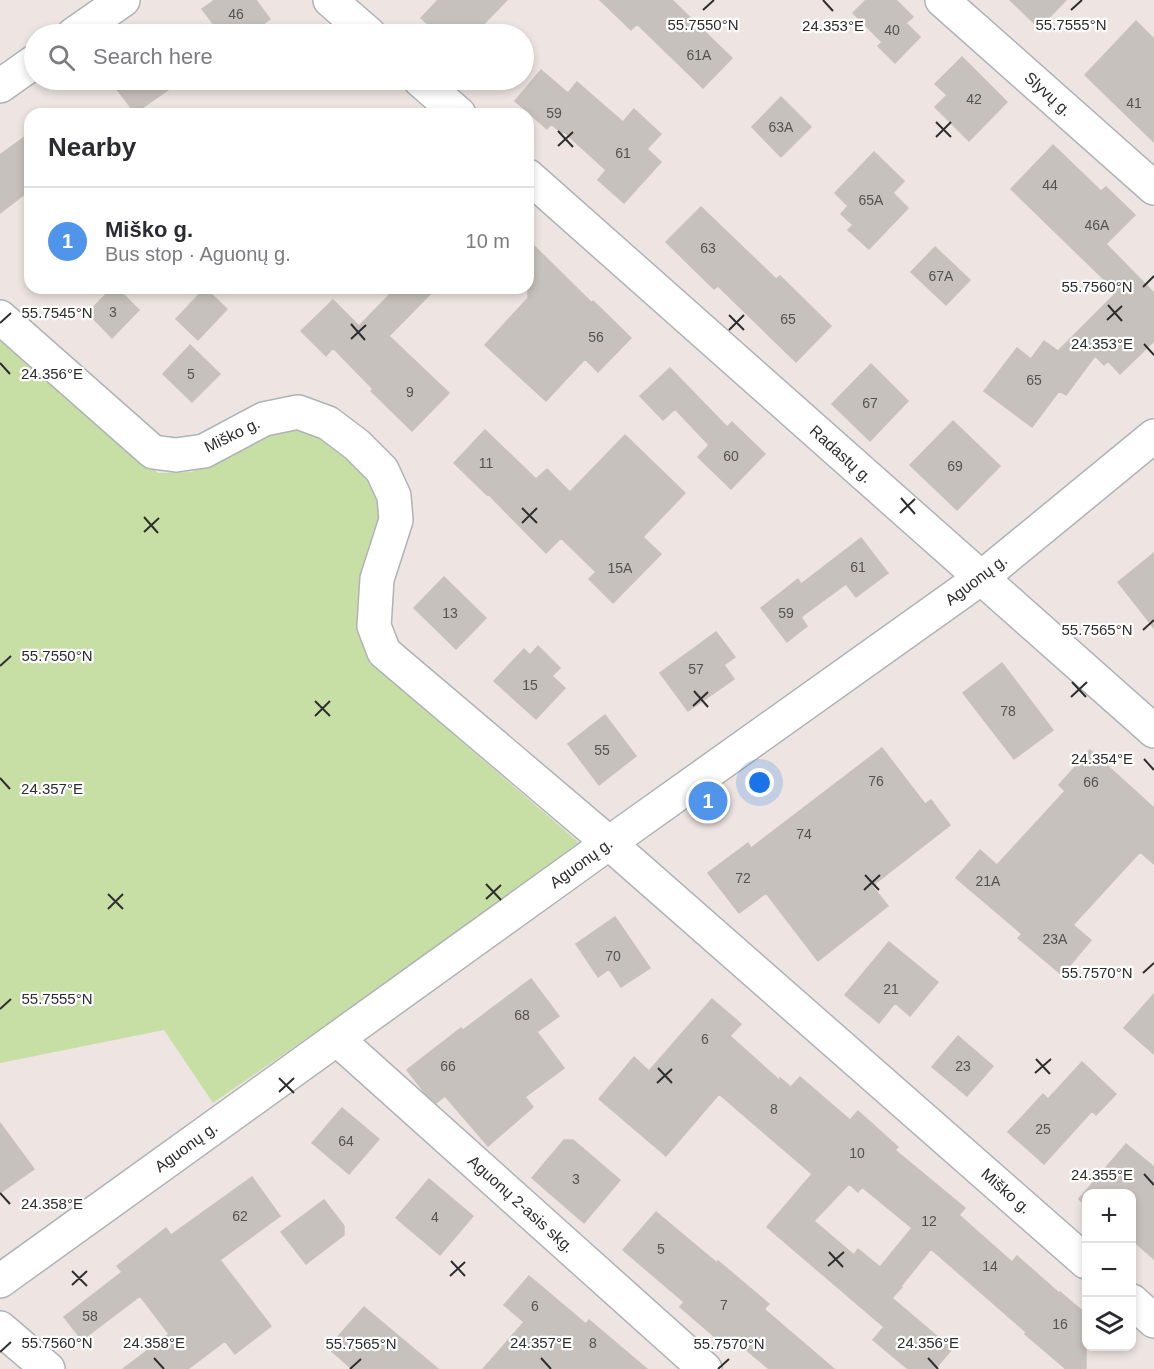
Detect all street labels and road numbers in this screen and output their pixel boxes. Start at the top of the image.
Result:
street label: Slyvų g. [1021,69,1075,119]
street label: Miško g. [201,414,263,456]
street label: Radastų g. [807,422,875,486]
street label: Aguonų g. [942,551,1010,609]
street label: Aguonų g. [546,835,616,891]
street label: Aguonų g. [151,1119,221,1175]
street label: Aguonų 2-asis skg. [465,1152,577,1256]
street label: Miško g. [978,1165,1034,1217]

